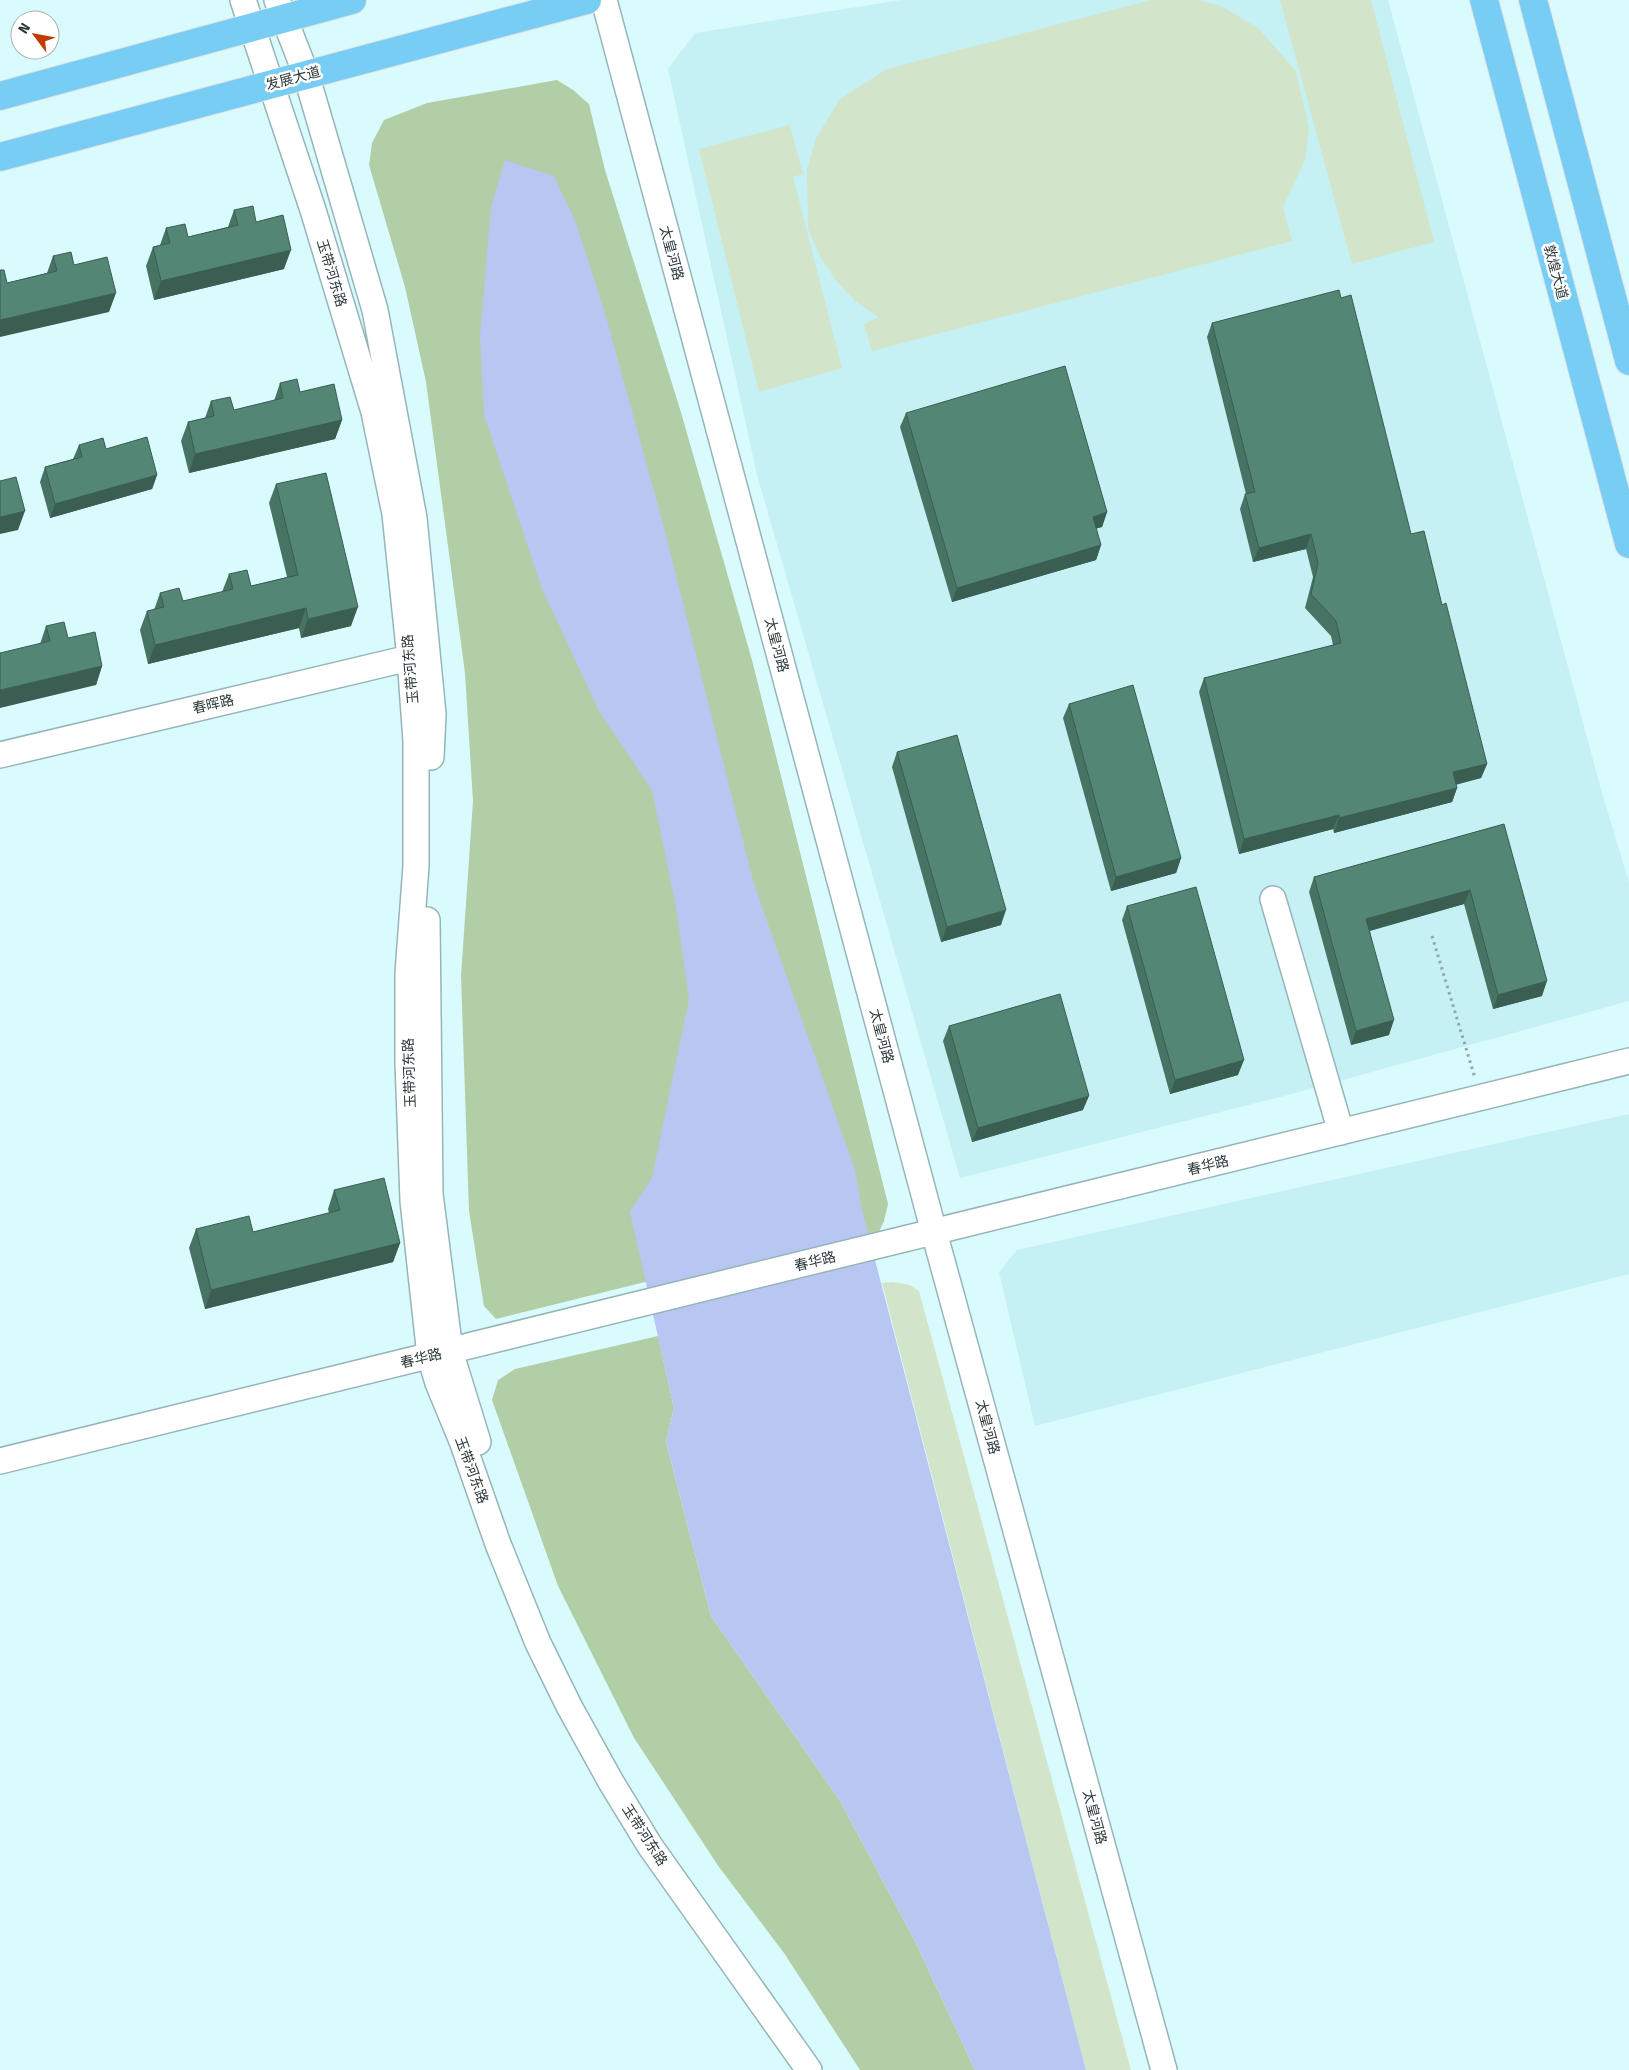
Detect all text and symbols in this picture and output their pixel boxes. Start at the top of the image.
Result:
north arrow [10,10,60,60]
text: N [15,20,34,37]
street label: 发展大道 [264,63,322,94]
street label: 太皇河路 [656,224,687,282]
street label: 玉带河东路 [313,237,350,309]
street label: 敦煌大道 [1540,243,1571,301]
street label: 太皇河路 [761,616,792,674]
street label: 玉带河东路 [399,633,422,705]
street label: 春晖路 [191,691,235,717]
street label: 太皇河路 [866,1007,897,1065]
street label: 玉带河东路 [400,1038,419,1108]
street label: 春华路 [1186,1152,1231,1179]
street label: 春华路 [793,1248,838,1275]
street label: 春华路 [399,1345,444,1372]
street label: 太皇河路 [972,1398,1003,1456]
street label: 玉带河东路 [452,1434,491,1506]
street label: 太皇河路 [1079,1788,1110,1846]
street label: 玉带河东路 [618,1801,671,1869]

